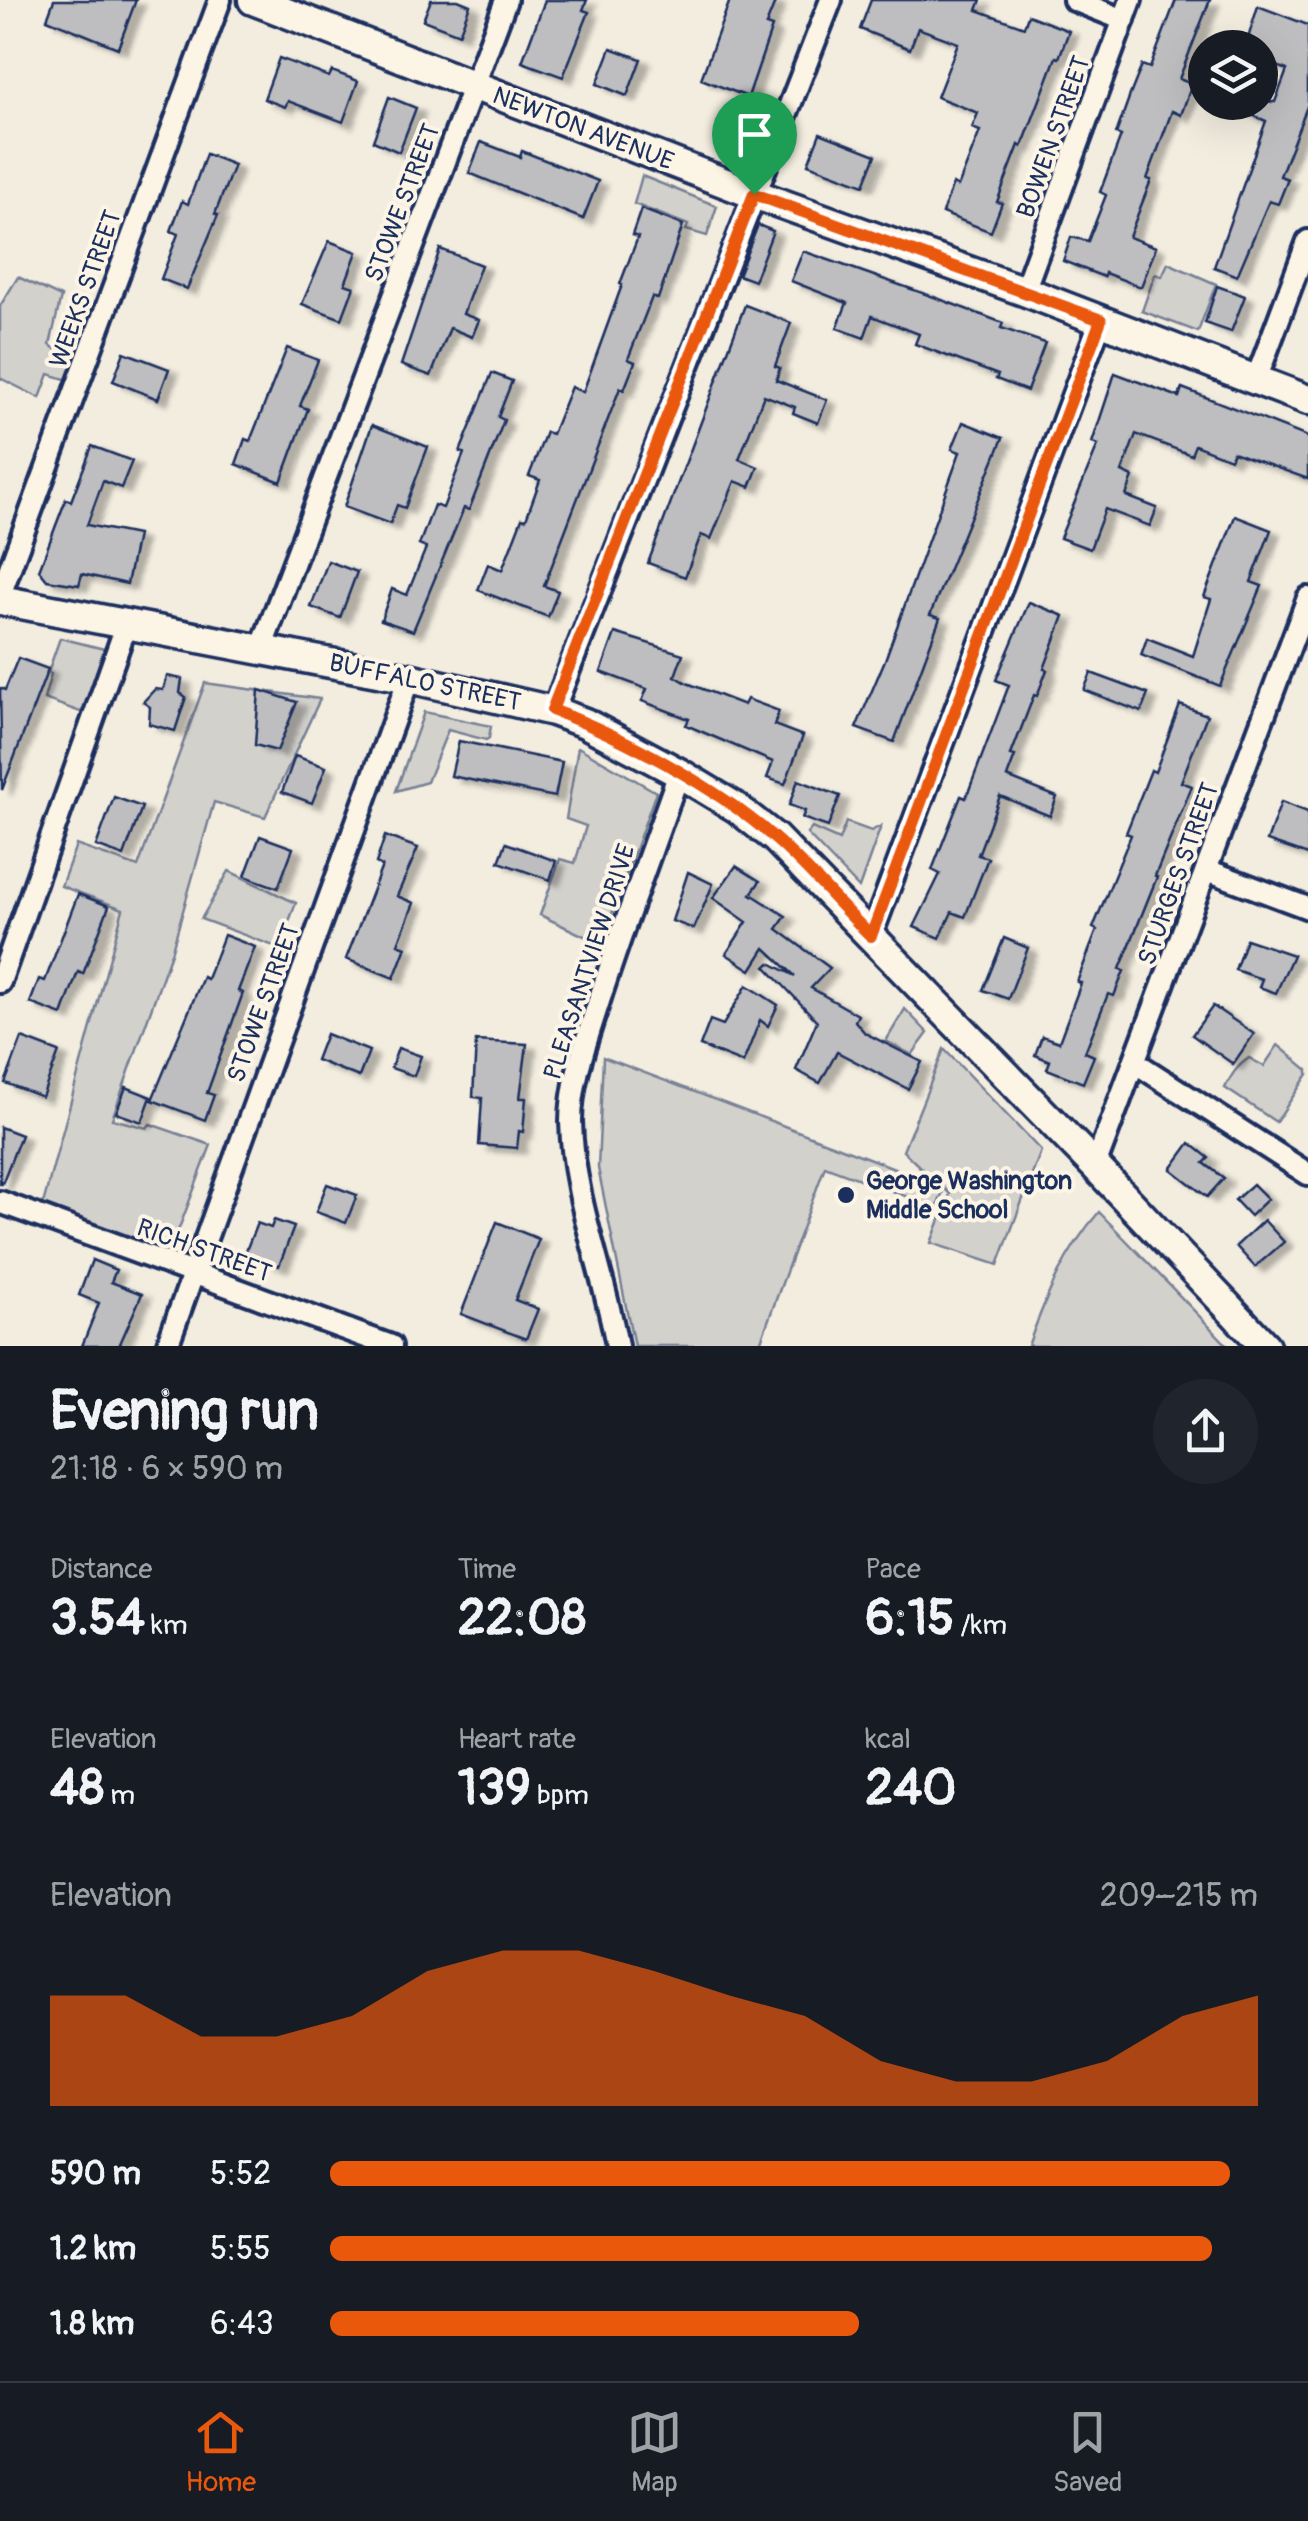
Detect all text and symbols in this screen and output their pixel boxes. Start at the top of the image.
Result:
map controls [1188,30,1278,120]
button: layers [1188,30,1278,120]
street label: BOWEN STREET [1010,52,1098,222]
street label: NEWTON AVENUE [488,80,678,178]
pin [712,92,797,195]
icon: arrive [727,107,782,162]
street label: STOWE STREET [359,119,447,286]
street label: WEEKS STREET [43,206,129,372]
street label: BUFFALO STREET [326,648,524,718]
street label: STURGES STREET [1132,778,1226,969]
street label: PLEASANTVIEW DRIVE [537,840,643,1084]
street label: STOWE STREET [221,919,307,1087]
place label: George Washington Middle School [866,1166,1072,1226]
marker: George Washington Middle School [835,1184,857,1206]
street label: RICH STREET [132,1212,276,1290]
text: Evening run [50,1377,319,1446]
button: share [1153,1379,1258,1484]
text: 21:18 · 6 × 590 m [50,1449,283,1489]
text: Distance [50,1552,152,1587]
text: Time [458,1552,516,1587]
text: Pace [865,1552,921,1587]
text: 3.54 [50,1587,145,1650]
text: 22:08 [458,1587,586,1650]
text: 6:15 [865,1587,954,1650]
text: km [145,1608,188,1643]
text: /km [954,1608,1007,1643]
text: Elevation [50,1722,157,1757]
text: Heart rate [458,1722,576,1757]
text: kcal [865,1722,911,1757]
text: 48 [50,1757,104,1820]
text: 139 [458,1757,531,1820]
text: 240 [865,1757,956,1820]
text: m [104,1778,135,1813]
text: bpm [531,1778,589,1813]
text: Elevation [50,1876,172,1916]
text: 209–215 m [1100,1876,1258,1916]
text: 590 m [50,2154,141,2194]
text: 5:52 [210,2154,271,2194]
text: 1.2 km [50,2229,136,2269]
text: 5:55 [210,2229,271,2269]
text: 1.8 km [50,2304,134,2344]
text: 6:43 [210,2304,274,2344]
tab: Home [185,2405,256,2500]
tab: Map [627,2405,682,2500]
tab: Saved [1053,2405,1122,2500]

